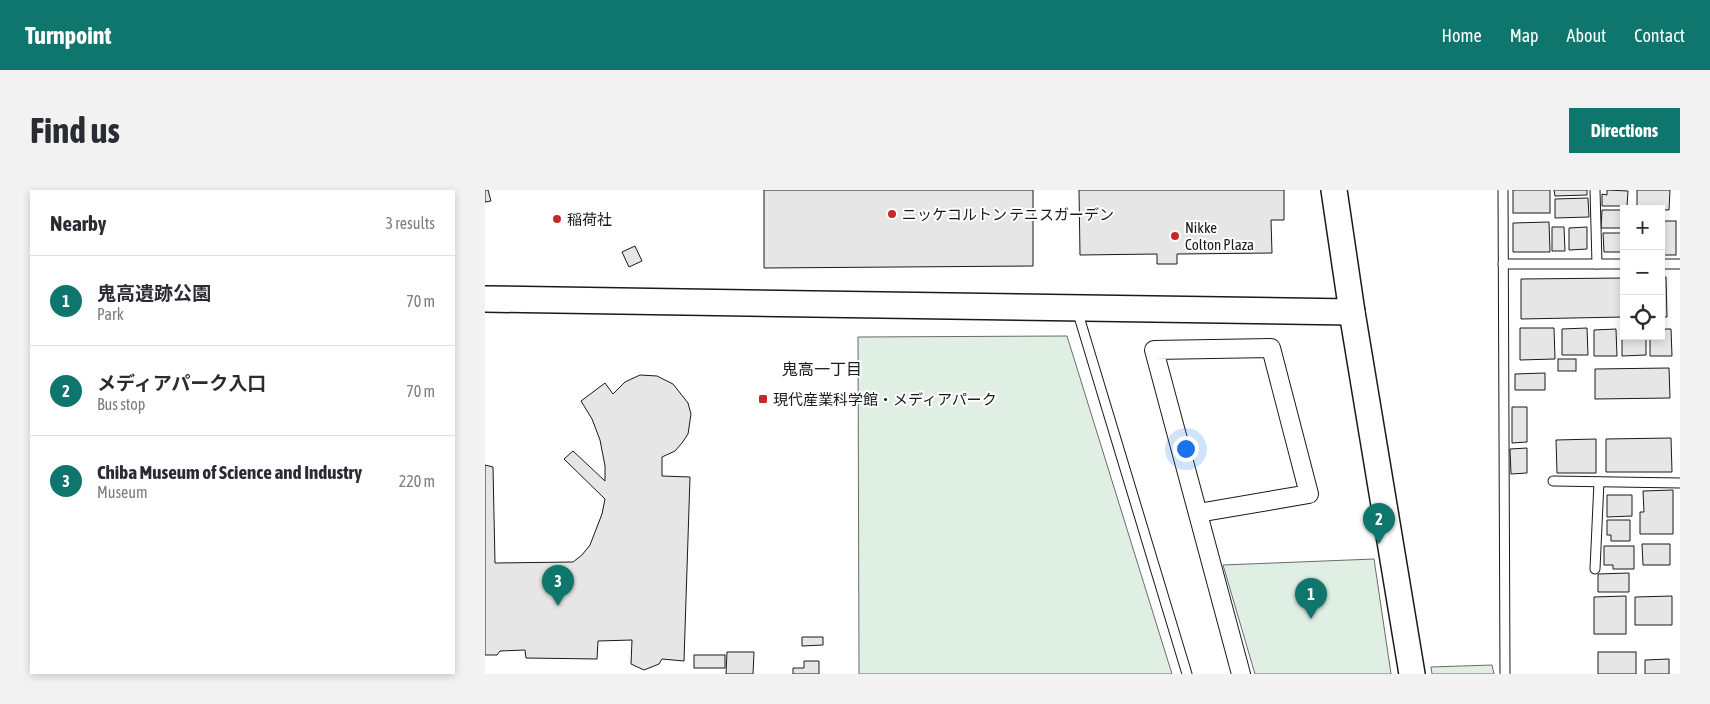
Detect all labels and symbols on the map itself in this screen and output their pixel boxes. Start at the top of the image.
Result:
place label: ニッケコルトン テニスガーデン [902,206,1114,223]
marker: ニッケコルトン テニスガーデン [886,208,898,220]
place label: 稲荷社 [567,211,612,228]
marker: 稲荷社 [551,213,563,225]
place label: Nikke Colton Plaza [1185,219,1254,253]
marker: Nikke Colton Plaza [1169,230,1181,242]
district label: 鬼高一丁目 [782,360,862,378]
place label: 現代産業科学館・メディアパーク [773,391,997,408]
marker: 現代産業科学館・メディアパーク [757,393,769,405]
your location [1173,436,1199,462]
pin: 2 [1363,503,1395,544]
pin: 3 [542,565,574,606]
pin: 1 [1295,578,1327,619]

